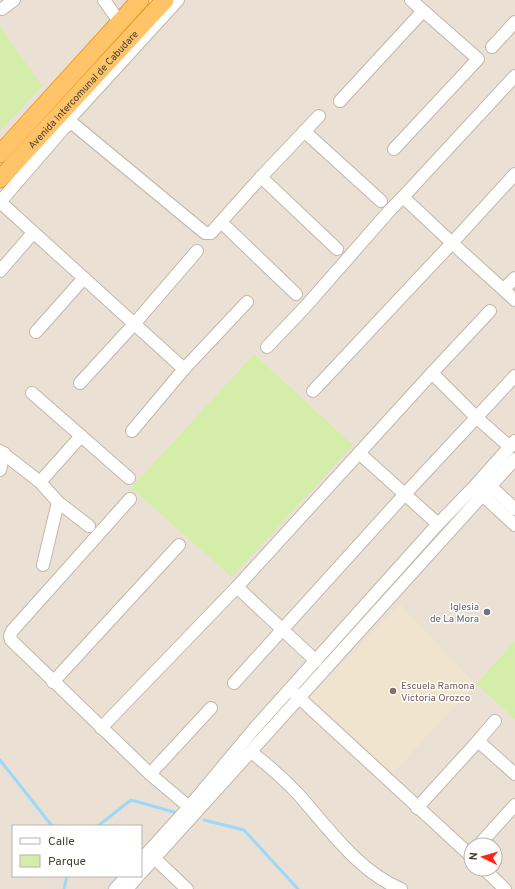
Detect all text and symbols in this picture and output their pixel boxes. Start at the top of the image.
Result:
street label: Avenida Intercomunal de Cabudare [26,28,142,152]
place label: Iglesia de La Mora [430,601,479,626]
marker: Iglesia de La Mora [482,607,492,617]
place label: Escuela Ramona Victoria Orozco [401,680,475,705]
marker: Escuela Ramona Victoria Orozco [388,686,398,696]
legend [12,825,142,877]
text: Calle [48,834,75,850]
north arrow [463,837,503,877]
text: N [467,852,481,861]
text: Parque [48,854,86,870]

